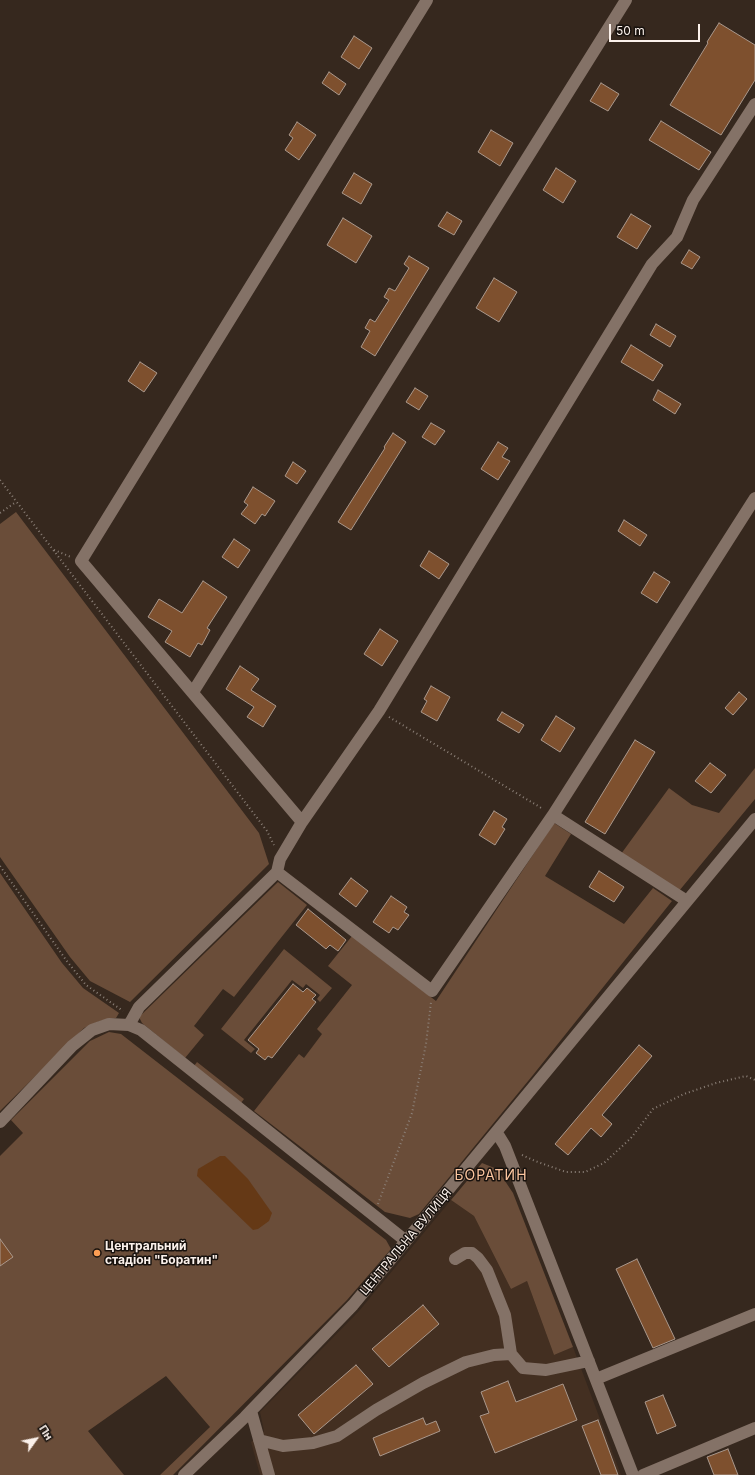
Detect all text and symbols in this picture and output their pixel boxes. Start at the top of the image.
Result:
scale bar [611,16,702,42]
text: 50 m [616,23,645,38]
district label: БОРАТИН [454,1168,528,1184]
street label: ЦЕНТРАЛЬНА ВУЛИЦЯ [357,1186,455,1298]
place label: Центральний стадіон "Боратин" [105,1239,218,1267]
marker: Центральний стадіон "Боратин" [92,1248,102,1258]
north arrow [16,1419,56,1459]
text: Пн [36,1422,56,1443]

